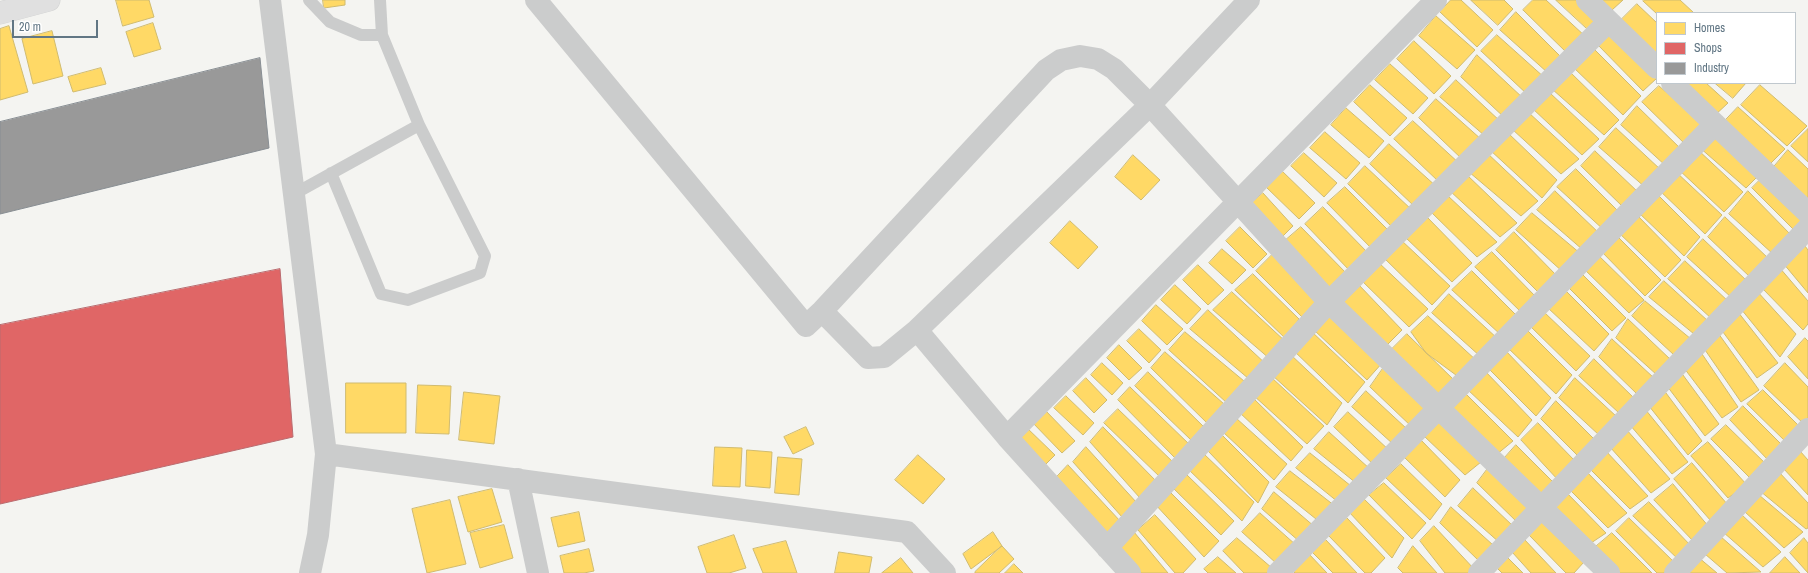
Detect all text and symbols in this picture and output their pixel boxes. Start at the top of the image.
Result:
scale bar [14,12,100,38]
legend [1656,12,1796,84]
text: 20 m [19,19,41,35]
text: Homes [1694,20,1725,36]
text: Shops [1694,40,1722,56]
text: Industry [1694,60,1729,76]

